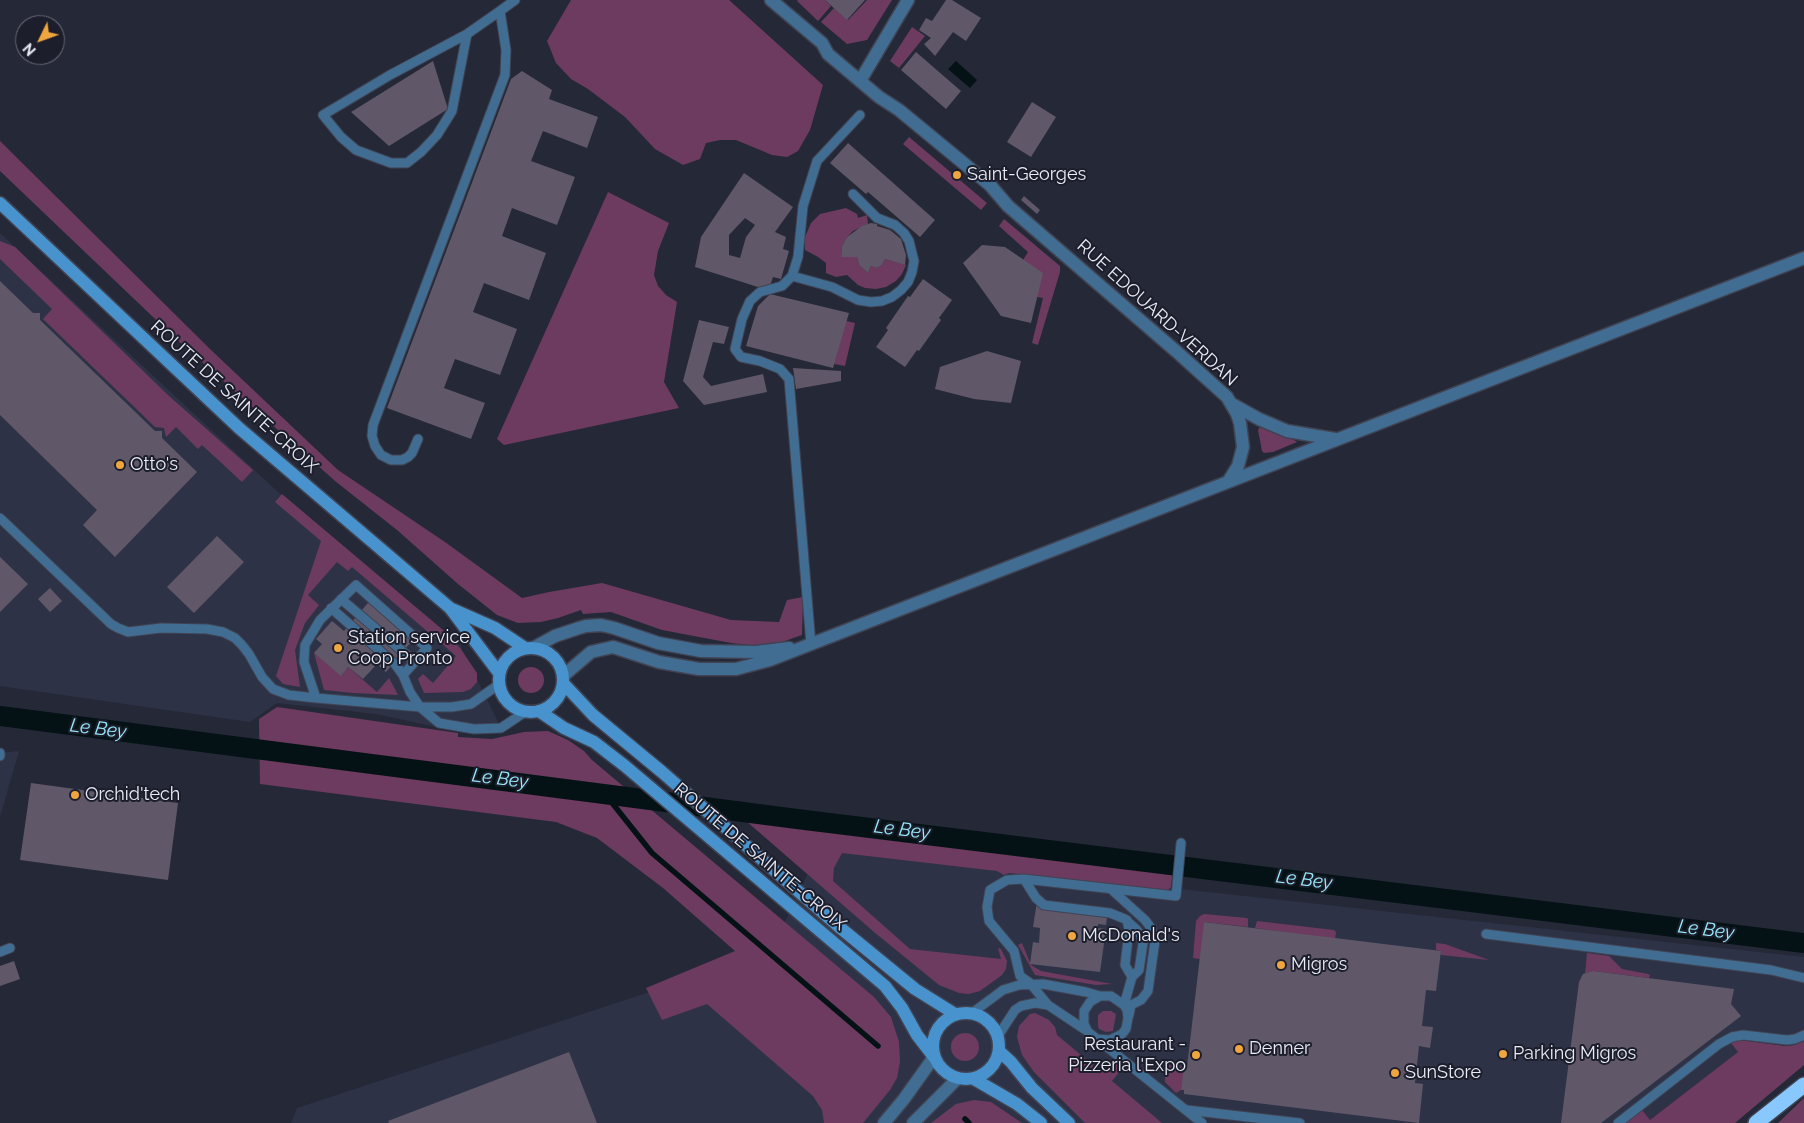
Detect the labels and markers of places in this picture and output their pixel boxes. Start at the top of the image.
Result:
place label: Saint-Georges [967,164,1086,186]
marker: Saint-Georges [951,169,963,181]
place label: Otto's [130,454,178,476]
marker: Otto's [114,459,126,471]
place label: Station service Coop Pronto [348,627,470,670]
marker: Station service Coop Pronto [332,642,344,654]
place label: Orchid'tech [85,784,180,806]
marker: Orchid'tech [69,789,81,801]
place label: McDonald's [1082,925,1180,947]
marker: McDonald's [1066,930,1078,942]
place label: Migros [1291,954,1347,976]
marker: Migros [1275,959,1287,971]
place label: Restaurant - Pizzeria l'Expo [1068,1034,1186,1076]
place label: Denner [1249,1038,1310,1060]
marker: Denner [1233,1043,1245,1055]
place label: Parking Migros [1513,1043,1636,1065]
marker: Parking Migros [1497,1048,1509,1060]
marker: Restaurant - Pizzeria l'Expo [1190,1049,1202,1061]
place label: SunStore [1405,1062,1481,1084]
marker: SunStore [1389,1067,1401,1079]

